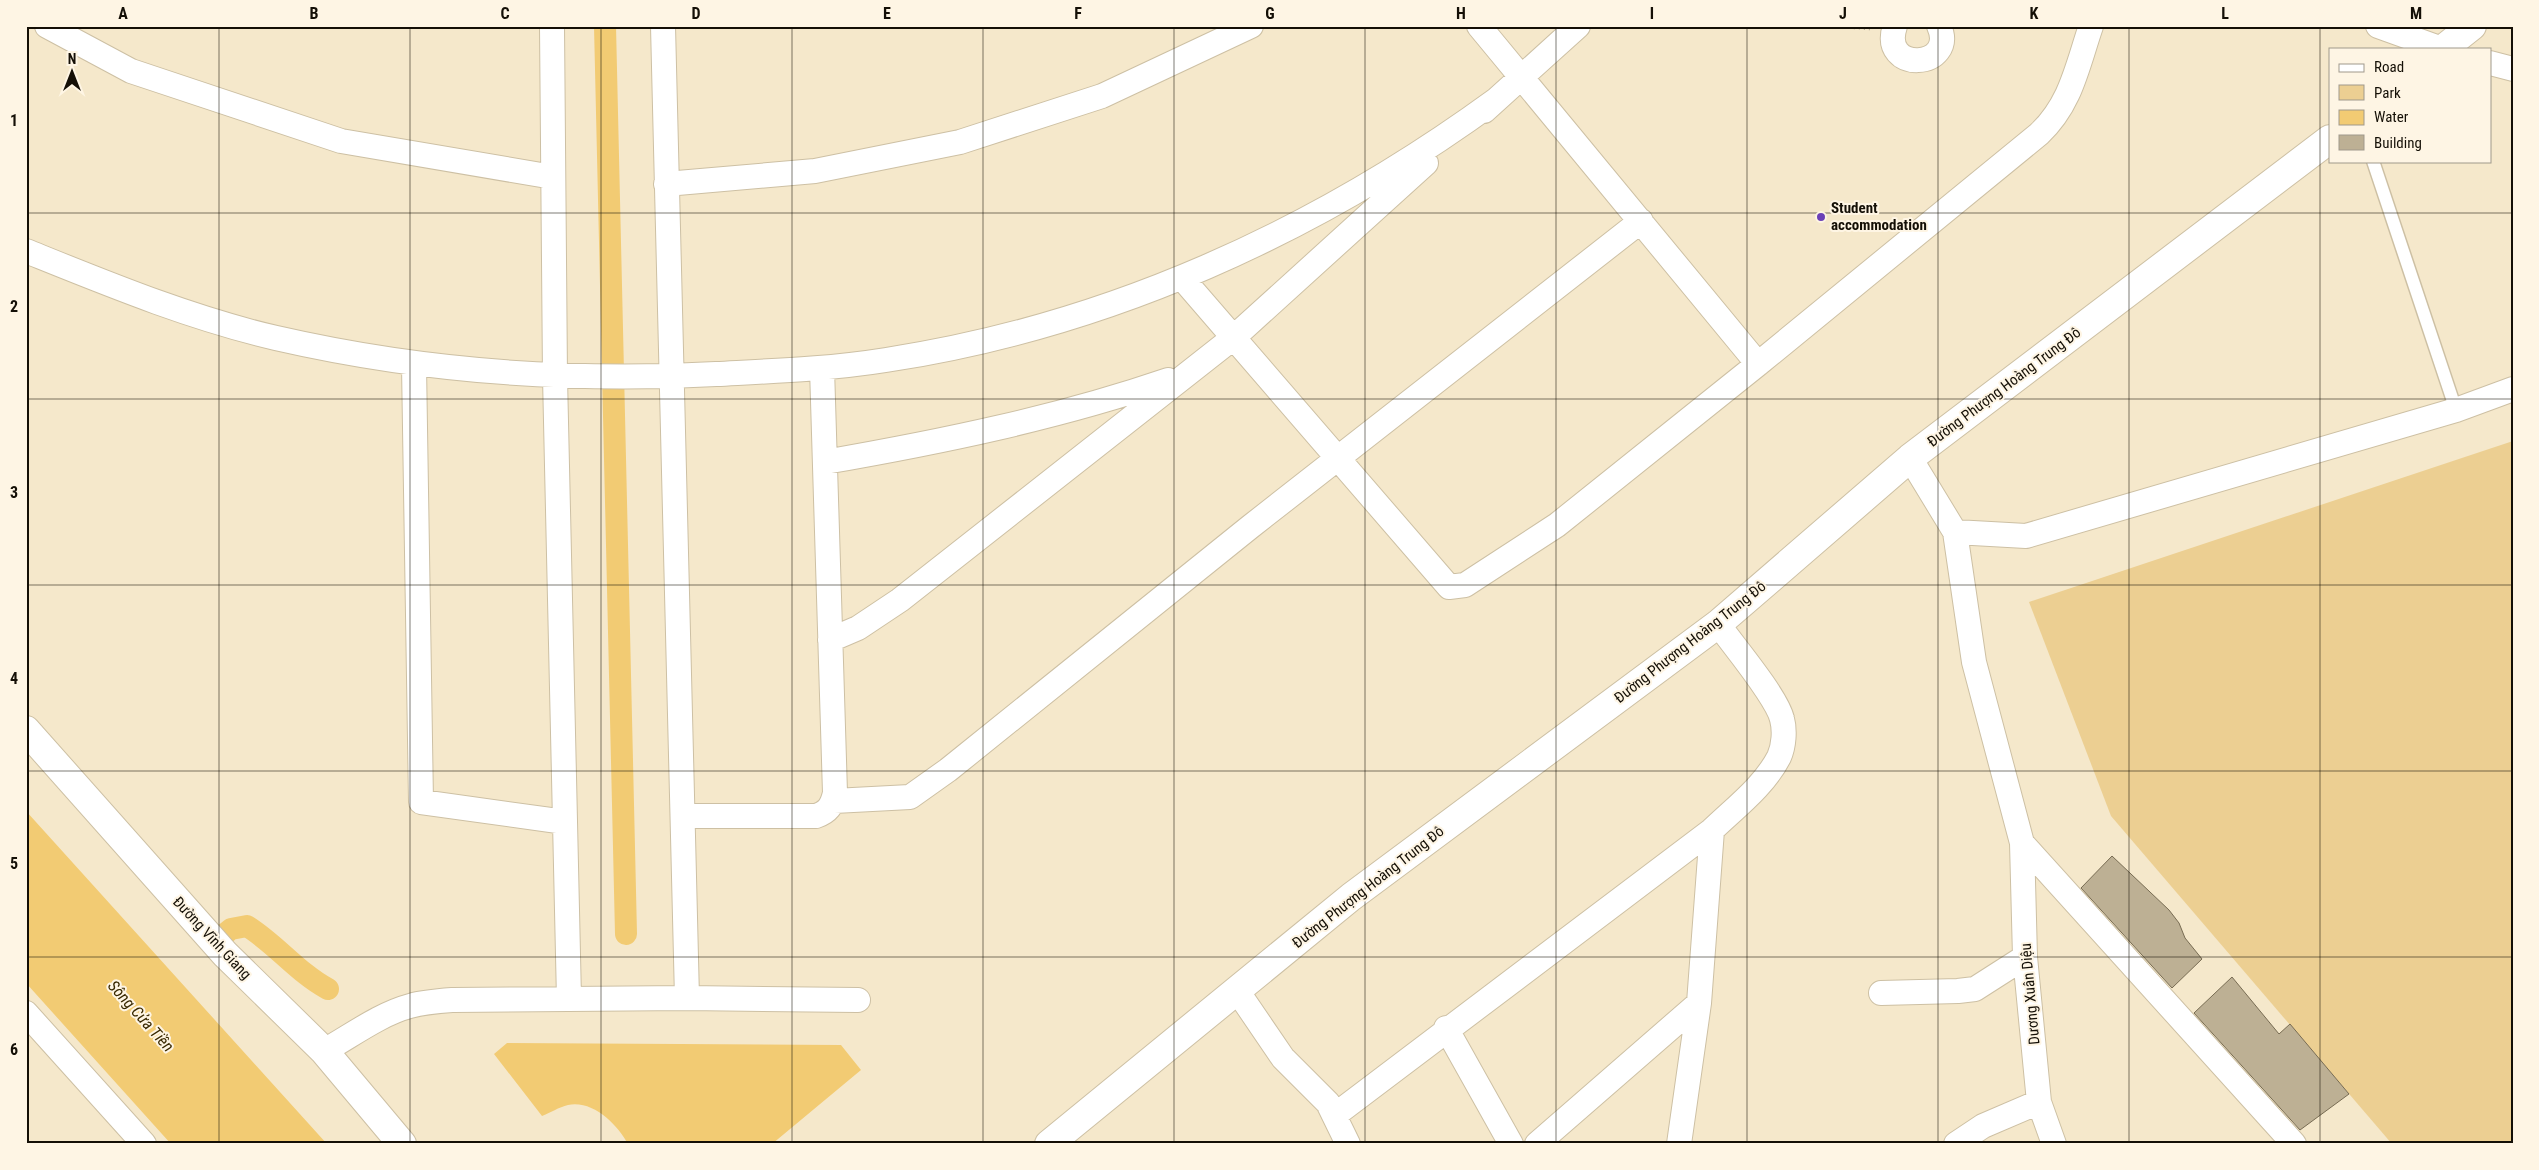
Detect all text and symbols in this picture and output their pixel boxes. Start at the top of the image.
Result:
text: A [118,4,128,23]
text: B [310,4,319,23]
text: C [500,4,510,23]
text: D [691,4,701,23]
text: E [883,4,891,23]
text: F [1074,4,1082,23]
text: G [1265,4,1275,23]
text: H [1456,4,1466,23]
text: I [1650,4,1654,23]
text: J [1839,4,1847,23]
text: K [2030,4,2039,23]
text: L [2221,4,2229,23]
text: M [2410,4,2422,23]
north arrow [48,48,98,98]
legend [2329,48,2492,162]
text: N [68,51,76,67]
text: Road [2374,58,2404,76]
text: Park [2374,84,2401,102]
text: Water [2374,108,2409,126]
text: 1 [10,111,18,130]
text: Building [2374,134,2422,152]
place label: Student accommodation [1831,199,1927,234]
marker: Student accommodation [1815,211,1827,223]
text: 2 [10,297,18,316]
street label: Đường Phượng Hoàng Trung Đô [1924,323,2084,451]
text: 3 [10,483,18,502]
street label: Đường Phượng Hoàng Trung Đô [1611,577,1769,707]
text: 4 [10,669,18,688]
street label: Đường Phượng Hoàng Trung Đô [1289,822,1447,952]
text: 5 [10,854,18,873]
street label: Đường Vĩnh Giang [169,893,255,983]
street label: Dương Xuân Diệu [2017,942,2043,1046]
water label: Sông Cửa Tiền [104,977,178,1055]
text: 6 [10,1040,18,1059]

